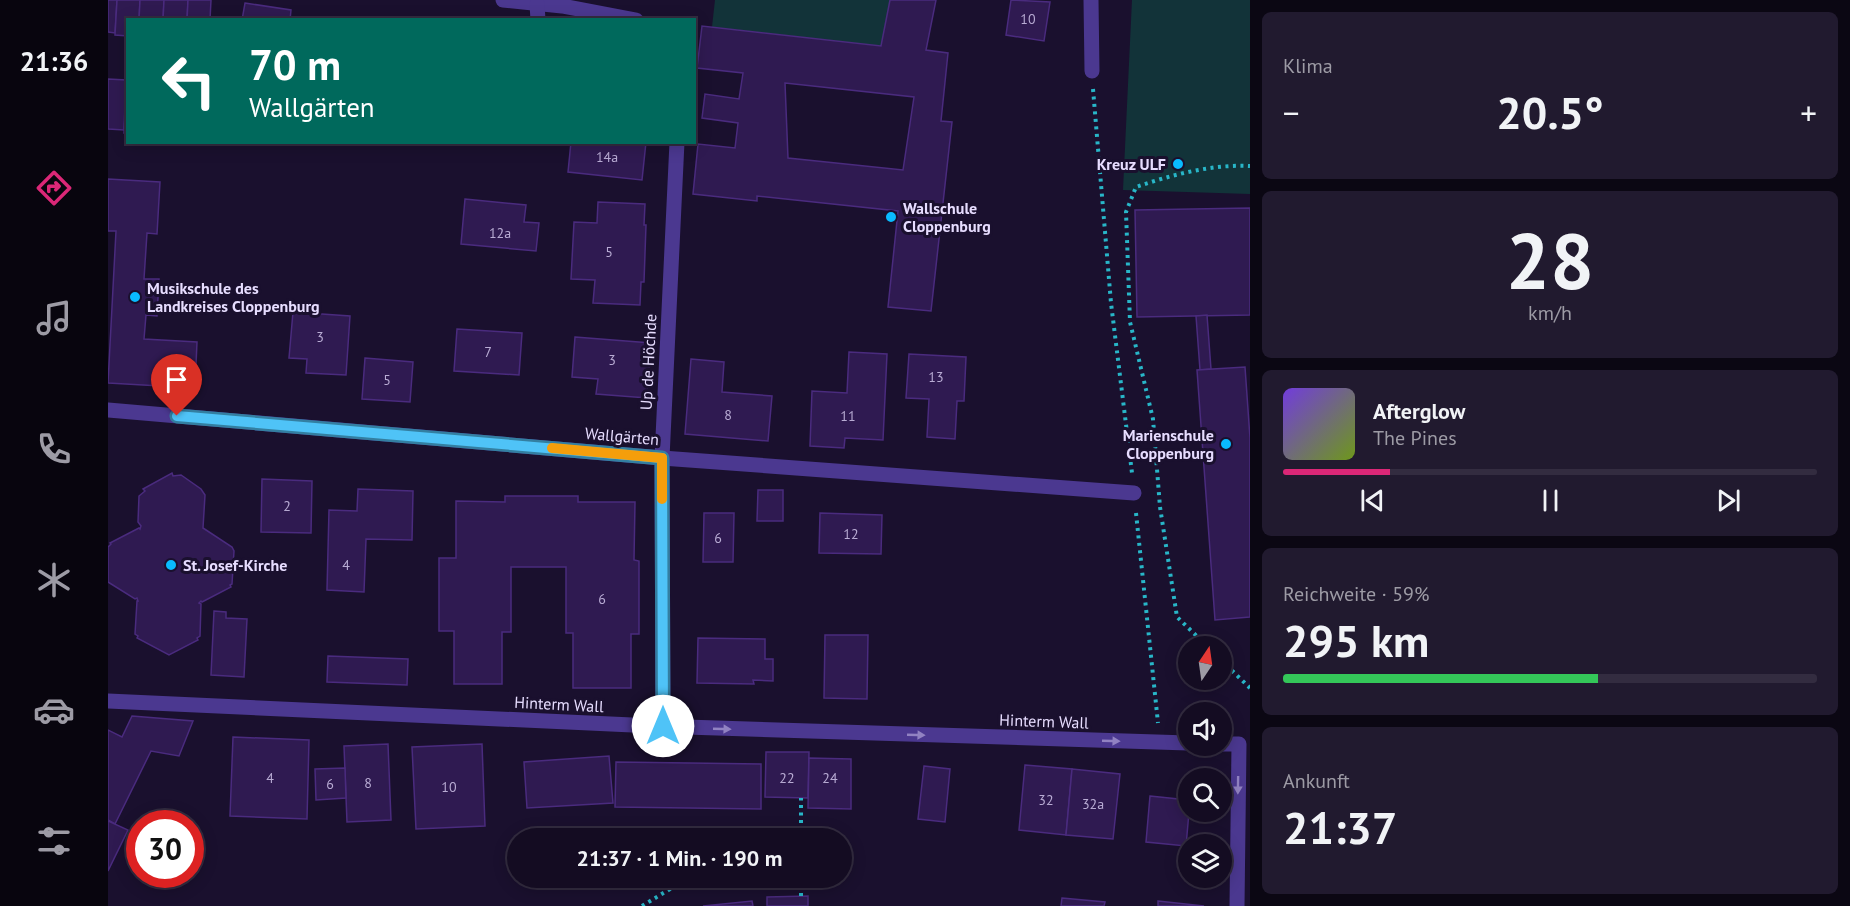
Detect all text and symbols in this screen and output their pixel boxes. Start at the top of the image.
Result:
house number: 10 [1020,10,1036,28]
text: 70 m [249,37,341,92]
icon: left [150,42,228,120]
text: 21:36 [20,44,88,78]
text: Klima [1283,53,1333,79]
text: 20.5° [1496,83,1604,141]
text: Wallgärten [249,90,375,124]
text: − [1283,91,1300,134]
text: + [1800,91,1817,134]
house number: 14a [596,148,618,166]
place label: Kreuz ULF [1097,154,1166,174]
marker: Kreuz ULF [1171,157,1185,171]
icon: directions [33,167,75,209]
place label: Wallschule Cloppenburg [903,198,991,236]
marker: Wallschule Cloppenburg [884,210,898,224]
text: 28 [1506,210,1594,311]
house number: 12a [489,224,511,242]
house number: 5 [605,243,613,261]
place label: Musikschule des Landkreises Cloppenburg [147,278,320,316]
marker: Musikschule des Landkreises Cloppenburg [128,290,142,304]
icon: music [33,297,75,339]
text: km/h [1528,300,1572,326]
street label: Up de Höchde [635,313,661,411]
house number: 3 [316,328,324,346]
house number: 7 [484,343,492,361]
house number: 3 [608,351,616,369]
pin [151,354,202,416]
icon: arrive [160,363,193,396]
house number: 13 [928,368,944,386]
house number: 5 [383,371,391,389]
text: Afterglow [1373,397,1465,425]
house number: 8 [724,406,732,424]
house number: 11 [840,407,856,425]
street label: Wallgärten [584,423,660,449]
place label: Marienschule Cloppenburg [1123,425,1214,463]
text: The Pines [1373,425,1457,451]
icon: phone [33,428,75,470]
marker: Marienschule Cloppenburg [1219,437,1233,451]
icon: previous [1356,484,1389,517]
icon: pause [1534,484,1567,517]
icon: next [1712,484,1745,517]
house number: 2 [283,497,291,515]
house number: 12 [843,525,859,543]
house number: 6 [714,529,722,547]
place label: St. Josef-Kirche [183,555,287,575]
house number: 4 [342,556,350,574]
marker: St. Josef-Kirche [164,558,178,572]
icon: climate [33,559,75,601]
text: Reichweite · 59% [1283,581,1429,607]
house number: 6 [598,590,606,608]
text: 295 km [1283,611,1429,669]
north arrow [1178,636,1232,690]
map controls [1178,636,1232,888]
icon: car [33,689,75,731]
street label: Hinterm Wall [514,692,605,716]
position arrow [631,694,695,758]
button: sound [1178,702,1232,756]
street label: Hinterm Wall [999,709,1089,733]
one-way arrow [712,724,731,733]
one-way arrow [907,730,926,740]
one-way arrow [1102,737,1121,746]
button: search [1178,768,1232,822]
text: Ankunft [1283,768,1350,794]
house number: 4 [266,769,274,787]
house number: 22 [779,769,795,787]
house number: 24 [822,769,838,787]
house number: 8 [364,774,372,792]
house number: 6 [326,775,334,793]
one-way arrow [1233,775,1243,794]
house number: 10 [441,778,457,796]
house number: 32 [1038,791,1054,809]
house number: 32a [1082,795,1104,813]
text: 21:37 [1283,798,1397,856]
speed limit sign: 30 [126,810,204,888]
icon: filters [33,820,75,862]
button: layers [1178,834,1232,888]
text: 21:37 · 1 Min. · 190 m [576,844,783,872]

